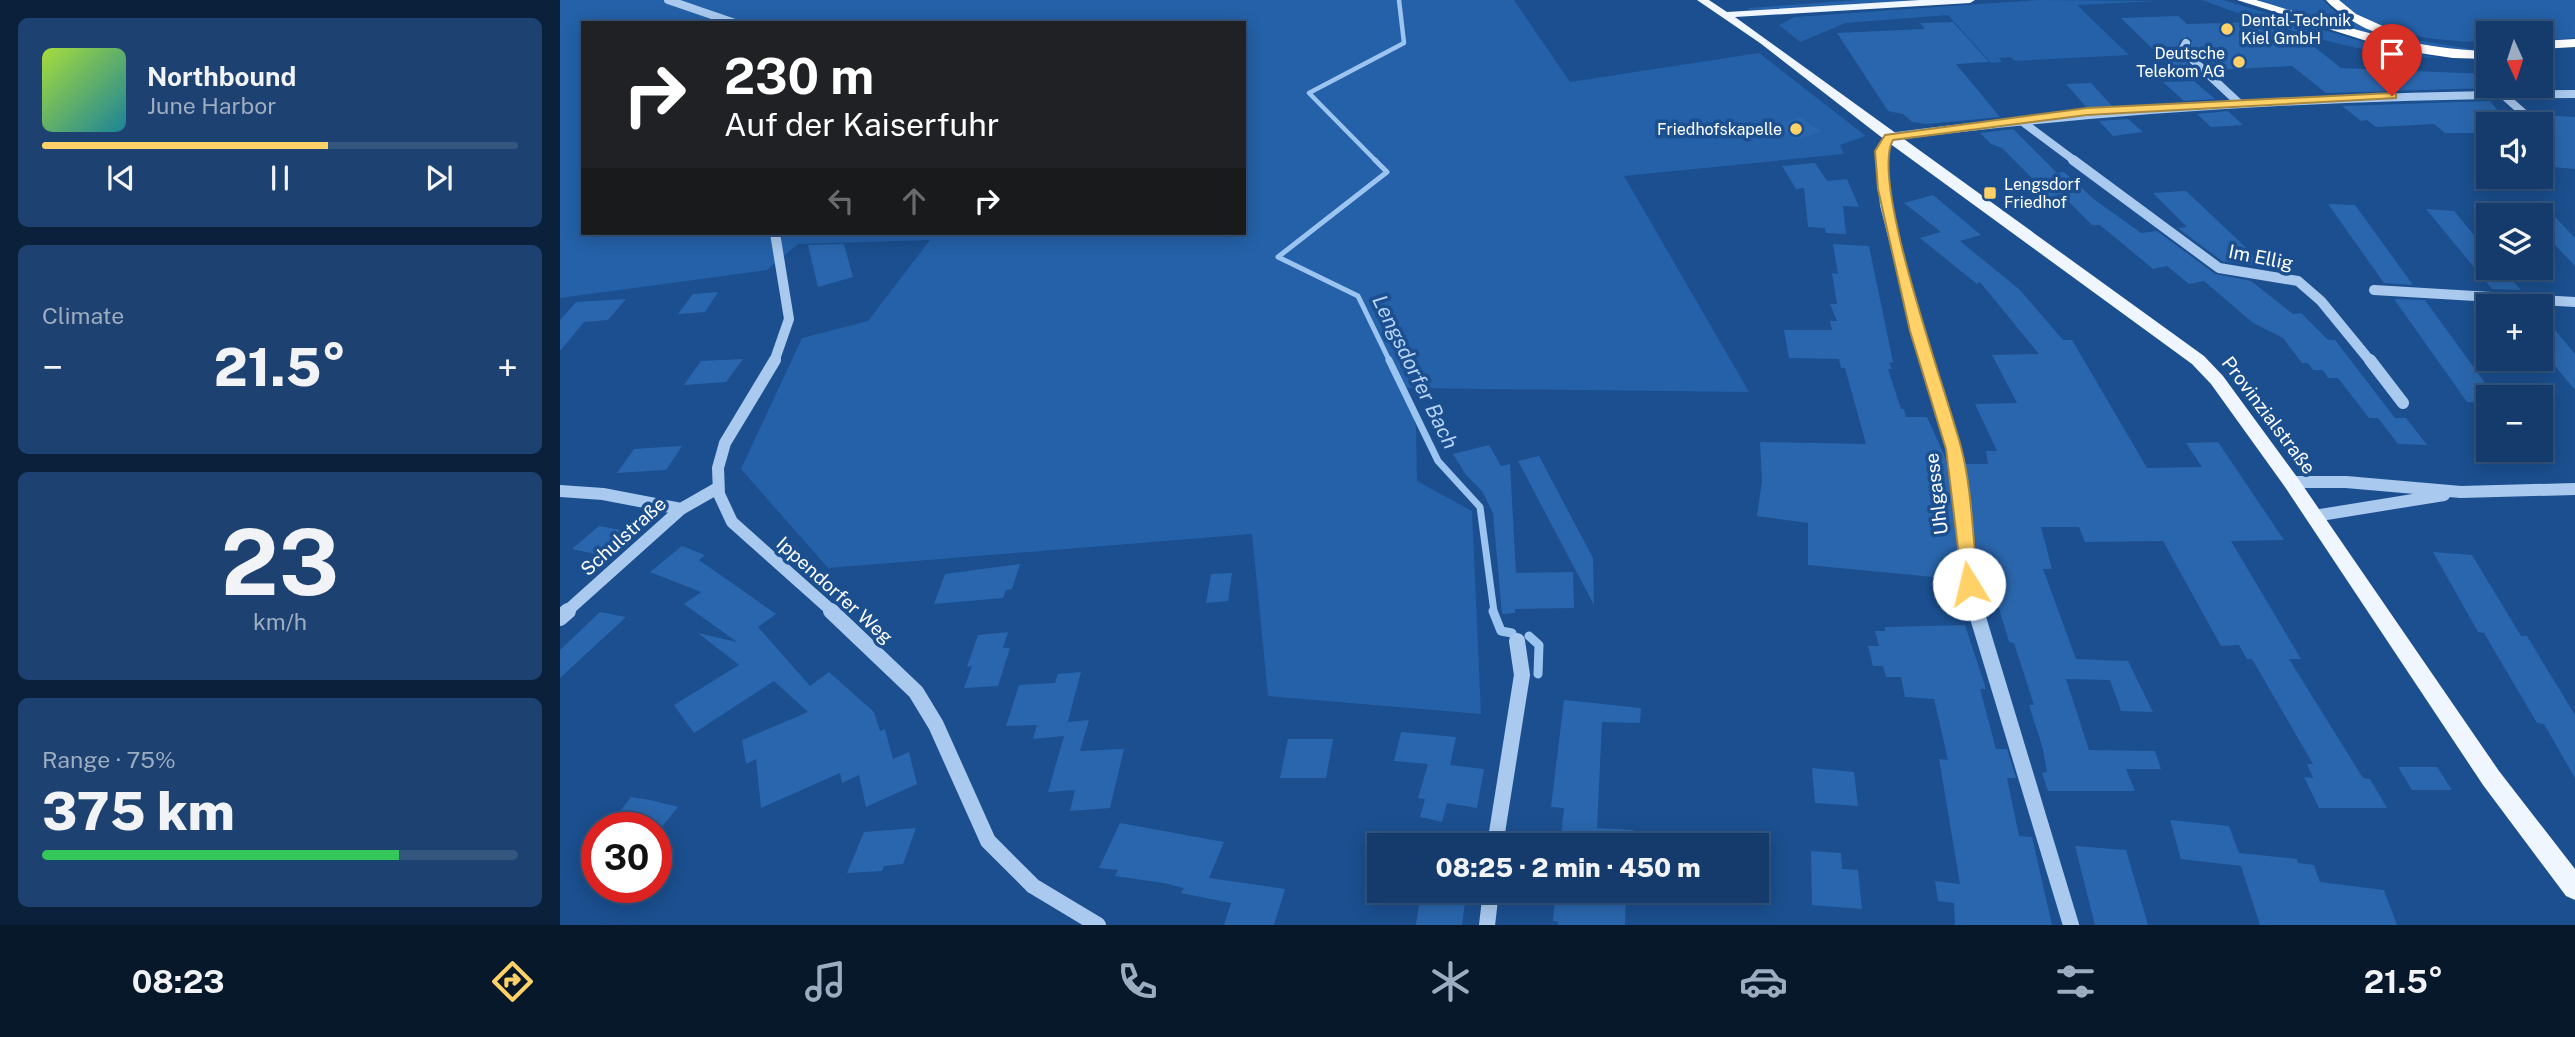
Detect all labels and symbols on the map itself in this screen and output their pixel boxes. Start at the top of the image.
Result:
place label: Dental-Technik Kiel GmbH [2241,11,2351,48]
marker: Dental-Technik Kiel GmbH [2219,21,2235,37]
north arrow [2476,21,2553,98]
pin [2362,24,2422,96]
place label: Deutsche Telekom AG [2136,44,2225,81]
marker: Deutsche Telekom AG [2231,54,2247,70]
place label: Friedhofskapelle [1657,120,1782,139]
marker: Friedhofskapelle [1788,121,1804,137]
place label: Lengsdorf Friedhof [2004,175,2080,212]
marker: Lengsdorf Friedhof [1982,185,1998,201]
street label: Im Ellig [2227,240,2295,274]
water label: Lengsdorfer Bach [1367,291,1464,453]
street label: Provinzialstraße [2218,352,2320,478]
street label: Uhlgasse [1920,452,1952,536]
street label: Schulstraße [576,492,670,580]
street label: Ippendorfer Weg [772,532,898,648]
position arrow [1932,547,2006,621]
speed limit sign: 30 [581,812,672,903]

